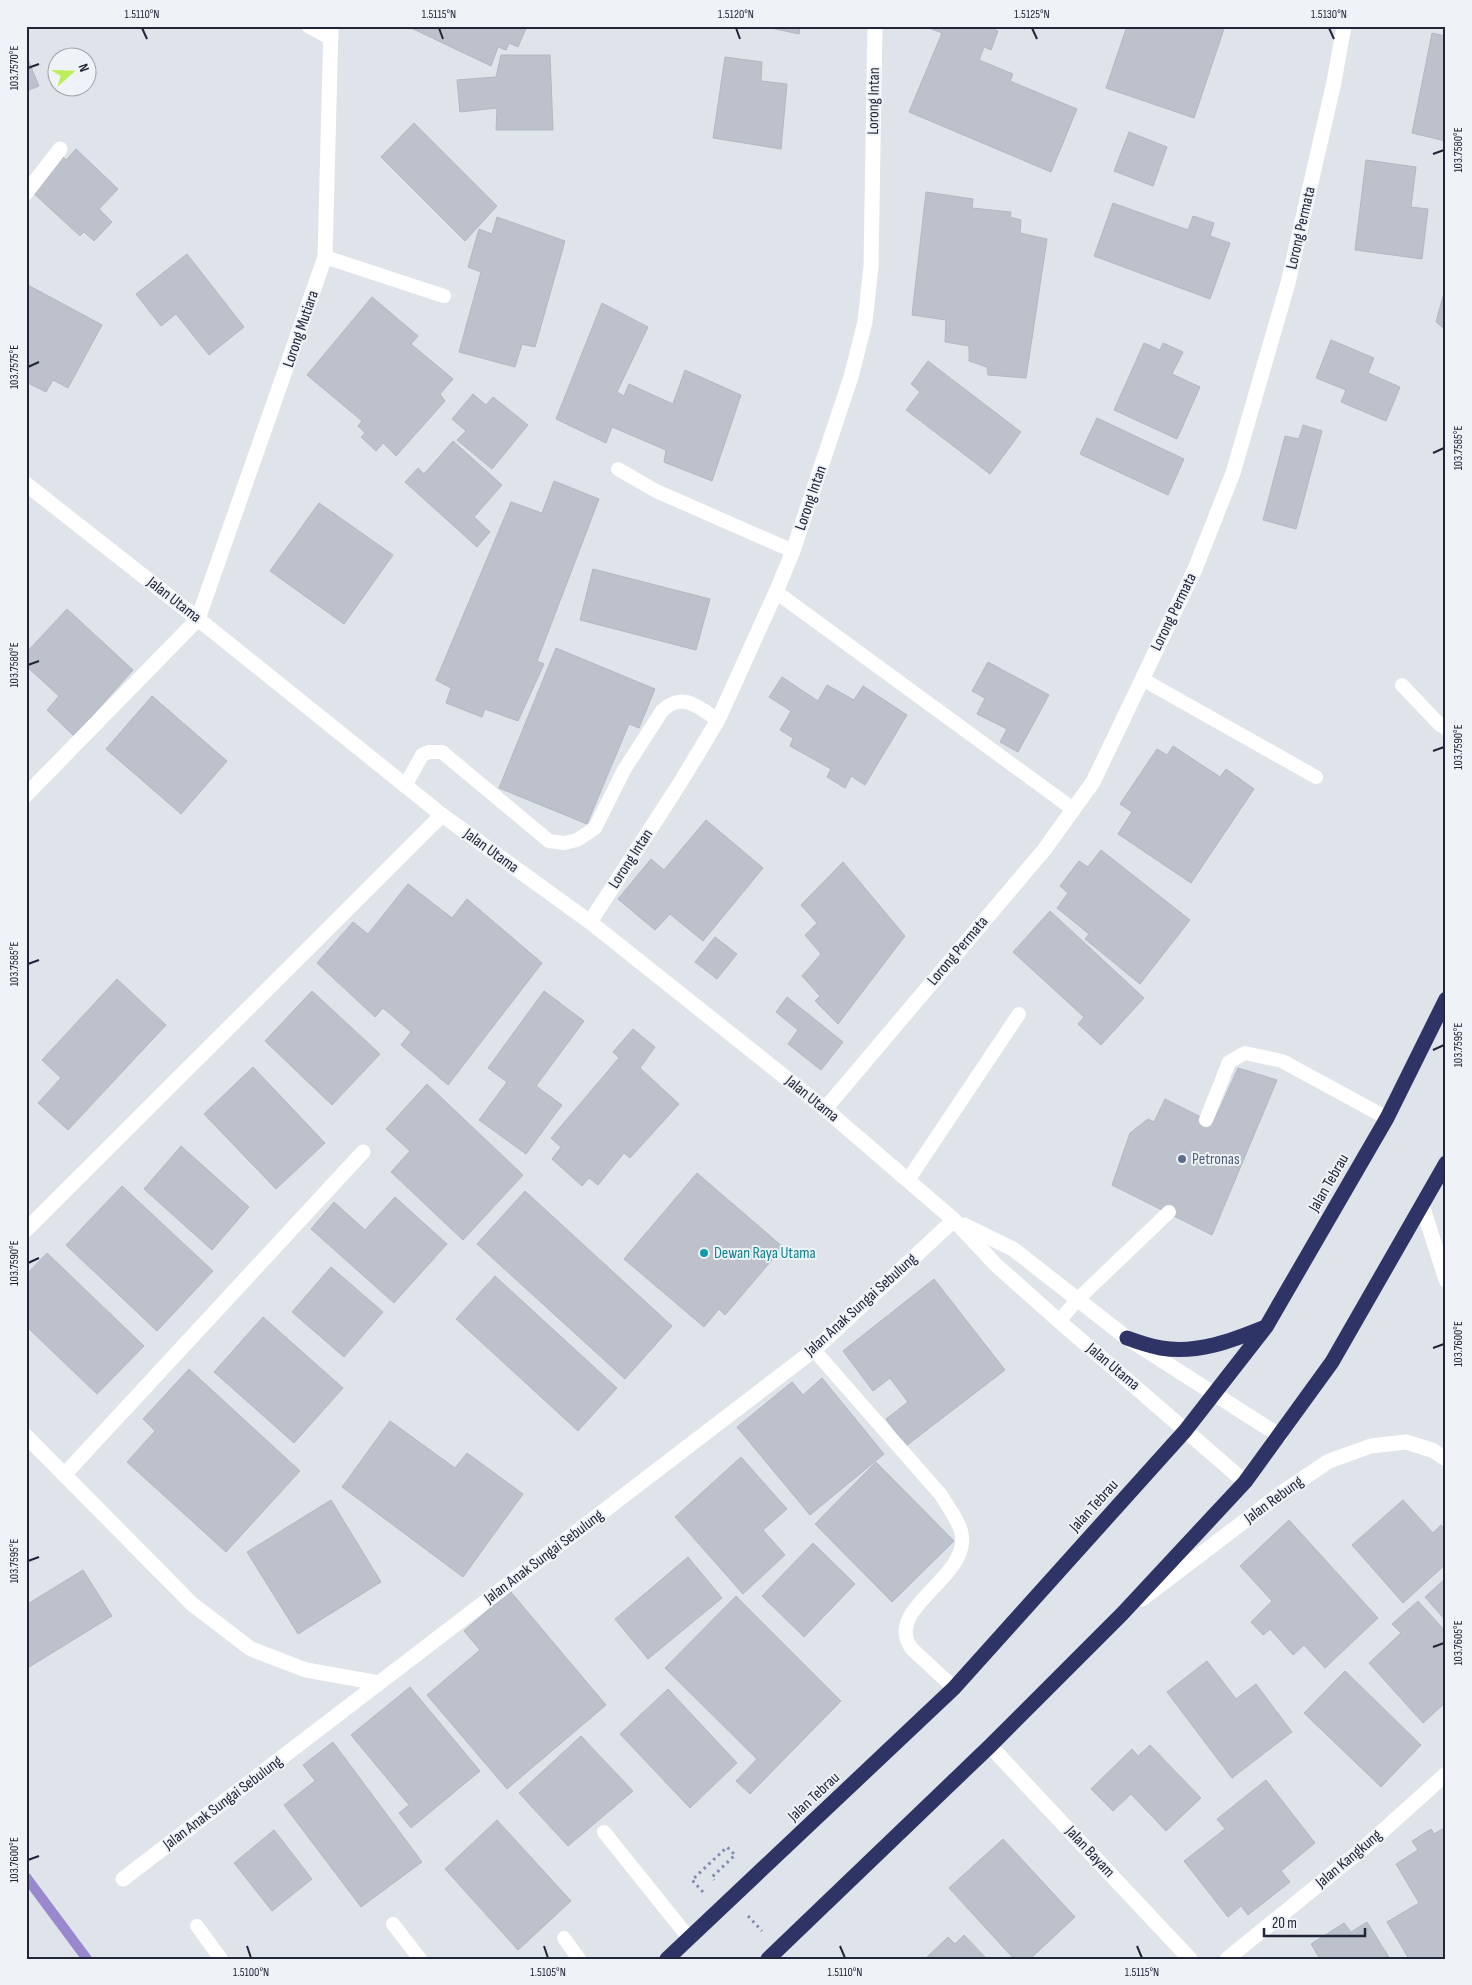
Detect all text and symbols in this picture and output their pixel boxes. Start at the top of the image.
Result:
text: 1.5110°N [124,7,160,22]
text: 1.5115°N [422,7,456,22]
text: 1.5120°N [718,7,754,22]
text: 1.5125°N [1014,7,1050,22]
text: 1.5130°N [1311,7,1347,22]
text: 103.7570°E [7,46,22,90]
north arrow [48,48,98,98]
text: N [74,61,93,74]
street label: Lorong Intan [864,67,884,135]
text: 103.7580°E [1451,127,1466,173]
street label: Lorong Permata [1282,185,1320,271]
street label: Lorong Mutiara [279,288,323,370]
text: 103.7575°E [7,345,22,389]
text: 103.7585°E [1451,426,1466,470]
street label: Lorong Intan [791,463,831,533]
street label: Lorong Permata [1147,570,1201,654]
street label: Jalan Utama [142,572,205,627]
text: 103.7580°E [7,642,22,688]
text: 103.7590°E [1451,724,1466,770]
street label: Jalan Utama [459,824,522,877]
street label: Lorong Intan [605,826,657,892]
street label: Lorong Permata [924,913,992,989]
text: 103.7585°E [7,942,22,986]
text: 103.7595°E [1451,1023,1466,1067]
street label: Jalan Utama [781,1071,843,1126]
place label: Petronas [1192,1150,1240,1169]
street label: Jalan Tebrau [1304,1151,1353,1216]
marker: Petronas [1176,1153,1188,1165]
text: 103.7590°E [7,1240,22,1286]
place label: Dewan Raya Utama [714,1244,816,1263]
marker: Dewan Raya Utama [698,1247,710,1259]
street label: Jalan Anak Sungai Sebulung [800,1250,921,1361]
text: 103.7600°E [1451,1321,1466,1367]
street label: Jalan Utama [1082,1339,1143,1395]
street label: Jalan Rebung [1240,1472,1307,1528]
street label: Jalan Tebrau [1065,1476,1122,1537]
street label: Jalan Anak Sungai Sebulung [480,1506,607,1609]
text: 103.7595°E [7,1539,22,1583]
text: 103.7605°E [1451,1620,1466,1666]
street label: Jalan Anak Sungai Sebulung [159,1752,286,1855]
street label: Jalan Tebrau [784,1768,844,1826]
street label: Jalan Bayam [1061,1822,1119,1882]
street label: Jalan Kangkung [1311,1826,1386,1893]
text: 103.7600°E [7,1837,22,1883]
scale bar [1264,1905,1366,1937]
text: 20 m [1272,1914,1297,1933]
text: 1.5100°N [233,1965,269,1980]
text: 1.5105°N [530,1965,566,1980]
text: 1.5110°N [827,1965,863,1980]
text: 1.5115°N [1125,1965,1159,1980]

